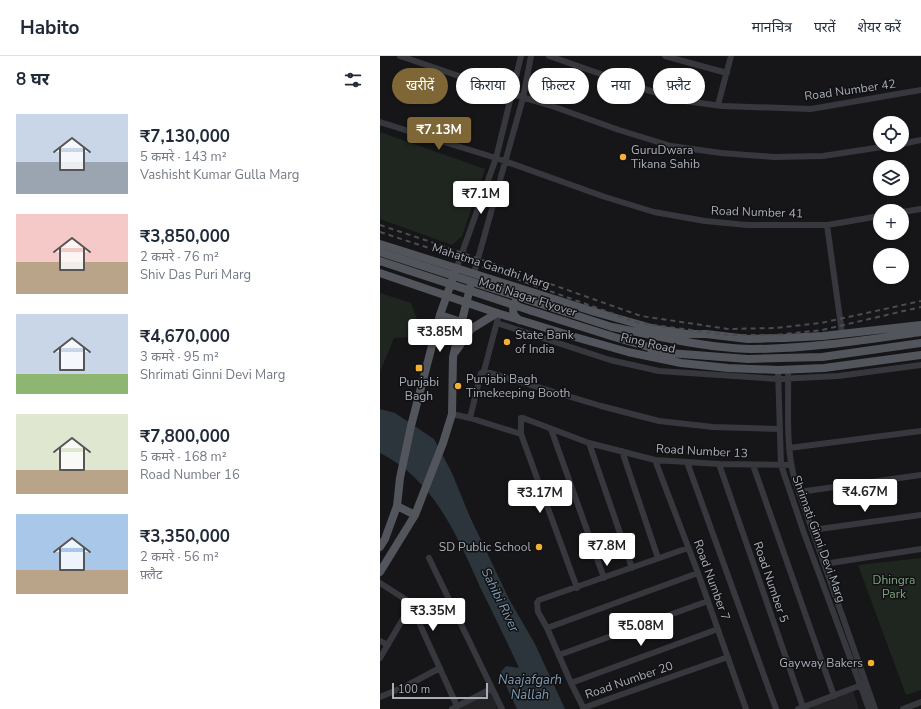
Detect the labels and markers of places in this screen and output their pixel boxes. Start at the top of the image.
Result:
pin: ₹7.13M [406,117,472,151]
place label: GuruDwara Tikana Sahib [631,142,700,172]
marker: GuruDwara Tikana Sahib [618,152,628,162]
pin: ₹7.1M [453,181,509,215]
pin: ₹3.85M [407,319,473,353]
place label: State Bank of India [515,327,575,357]
marker: State Bank of India [502,337,512,347]
marker: Punjabi Bagh [414,363,424,373]
place label: Punjabi Bagh Timekeeping Booth [466,371,570,401]
place label: Punjabi Bagh [399,374,439,404]
marker: Punjabi Bagh Timekeeping Booth [453,381,463,391]
pin: ₹4.67M [832,479,898,513]
pin: ₹3.17M [507,480,573,514]
pin: ₹7.8M [579,533,635,567]
place label: SD Public School [439,539,531,555]
marker: SD Public School [534,542,544,552]
pin: ₹3.35M [400,598,466,632]
pin: ₹5.08M [608,613,674,647]
place label: Gayway Bakers [779,655,863,671]
marker: Gayway Bakers [866,658,876,668]

